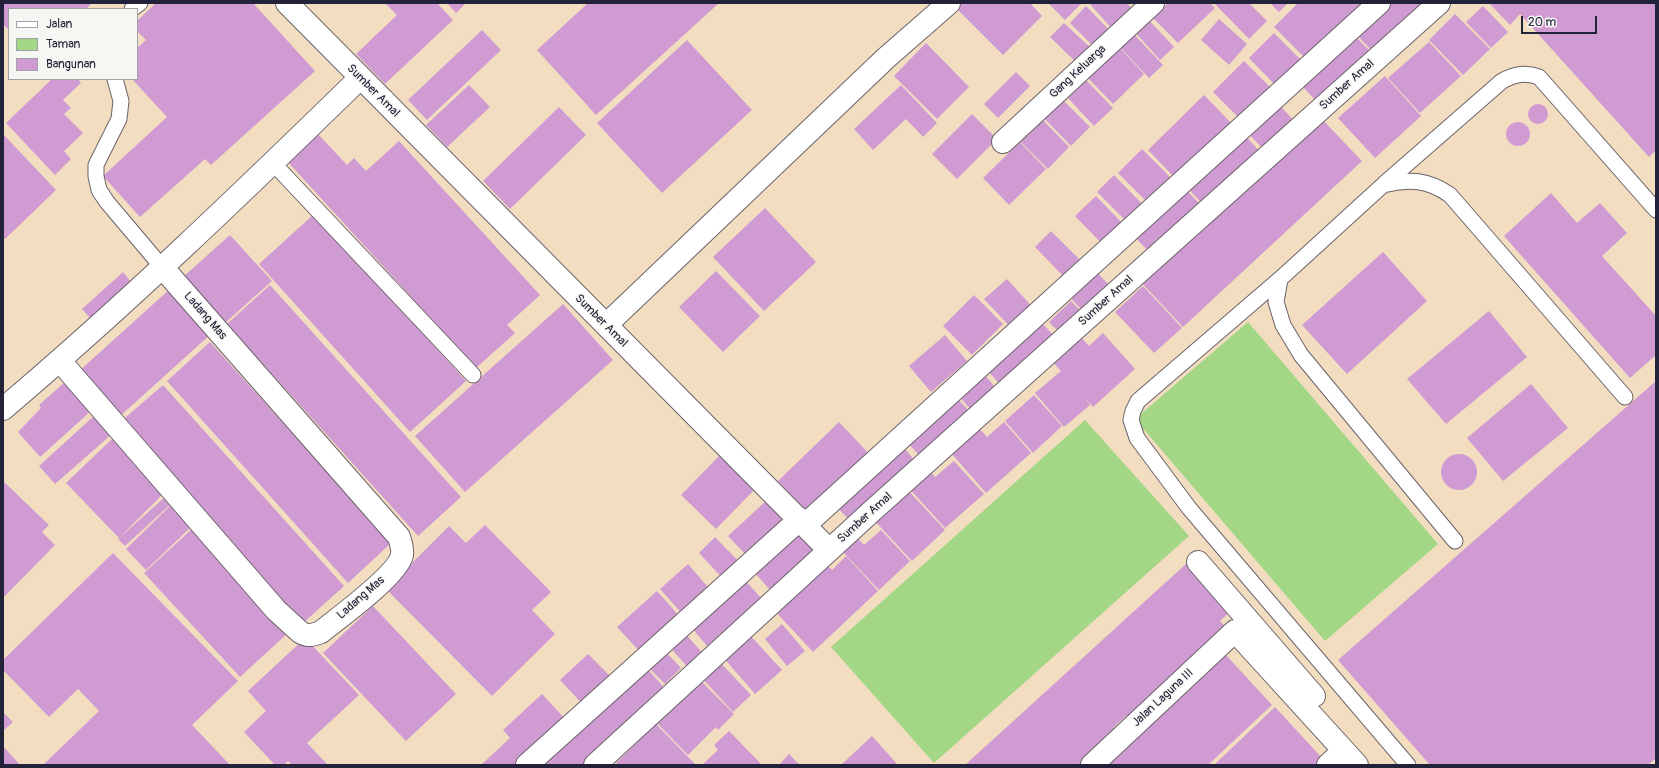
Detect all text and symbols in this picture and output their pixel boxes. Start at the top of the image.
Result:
legend [8,8,138,80]
scale bar [1523,8,1599,34]
text: 20 m [1528,15,1556,30]
text: Jalan [46,17,72,32]
text: Taman [46,37,80,52]
street label: Gang Keluarga [1047,42,1109,102]
text: Bangunan [46,57,96,72]
street label: Sumber Amal [1317,57,1377,113]
street label: Sumber Amal [344,62,402,120]
street label: Sumber Amal [1076,273,1136,329]
street label: Ladang Mas [180,289,230,343]
street label: Sumber Amal [572,292,630,350]
street label: Sumber Amal [835,490,895,546]
street label: Ladang Mas [334,573,388,623]
street label: Jalan Laguna III [1129,666,1197,730]

